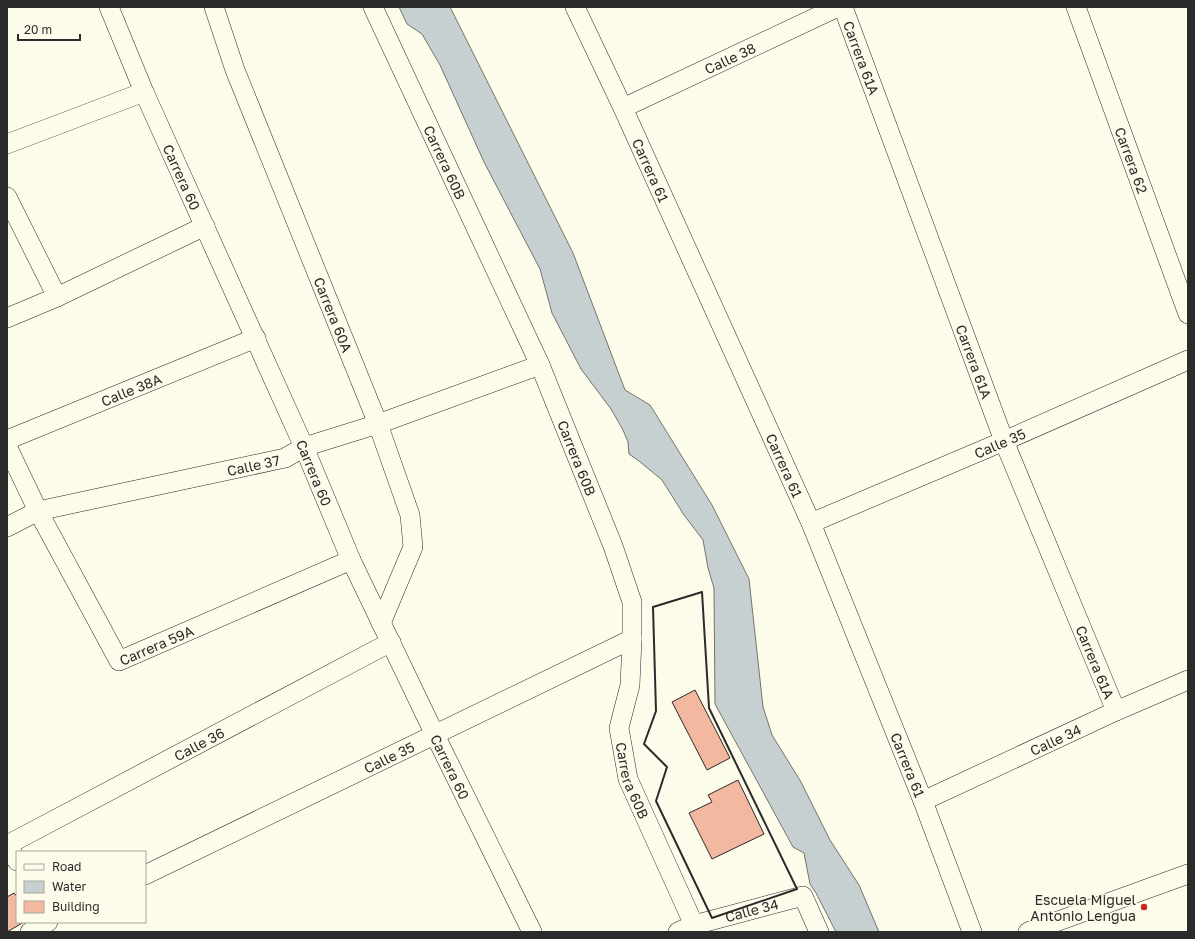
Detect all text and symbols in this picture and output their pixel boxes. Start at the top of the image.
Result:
scale bar [18,16,80,42]
street label: Carrera 61A [840,18,883,98]
text: 20 m [24,22,52,37]
street label: Calle 38 [701,39,758,77]
street label: Carrera 60B [421,122,470,202]
street label: Carrera 62 [1112,124,1152,196]
street label: Carrera 61 [629,135,673,205]
street label: Carrera 60 [160,141,204,212]
street label: Carrera 60A [311,274,357,355]
street label: Carrera 61A [953,322,996,401]
street label: Calle 38A [98,369,164,409]
street label: Carrera 60B [555,418,600,498]
street label: Calle 35 [971,424,1028,461]
street label: Carrera 61 [763,431,807,500]
street label: Carrera 60 [293,437,336,508]
street label: Calle 37 [225,451,281,479]
street label: Carrera 59A [116,621,196,668]
street label: Carrera 61A [1073,623,1119,702]
street label: Calle 34 [1027,720,1084,759]
street label: Calle 36 [171,723,227,764]
street label: Carrera 61 [888,730,929,800]
street label: Carrera 60 [427,731,474,802]
street label: Calle 35 [361,737,417,776]
street label: Carrera 60B [613,741,653,821]
legend [16,851,146,923]
text: Road [52,859,81,874]
text: Water [52,879,86,894]
place label: Escuela Miguel Antonio Lengua [1030,891,1136,924]
street label: Calle 34 [723,894,780,925]
text: Building [52,899,100,914]
marker: Escuela Miguel Antonio Lengua [1139,902,1149,912]

